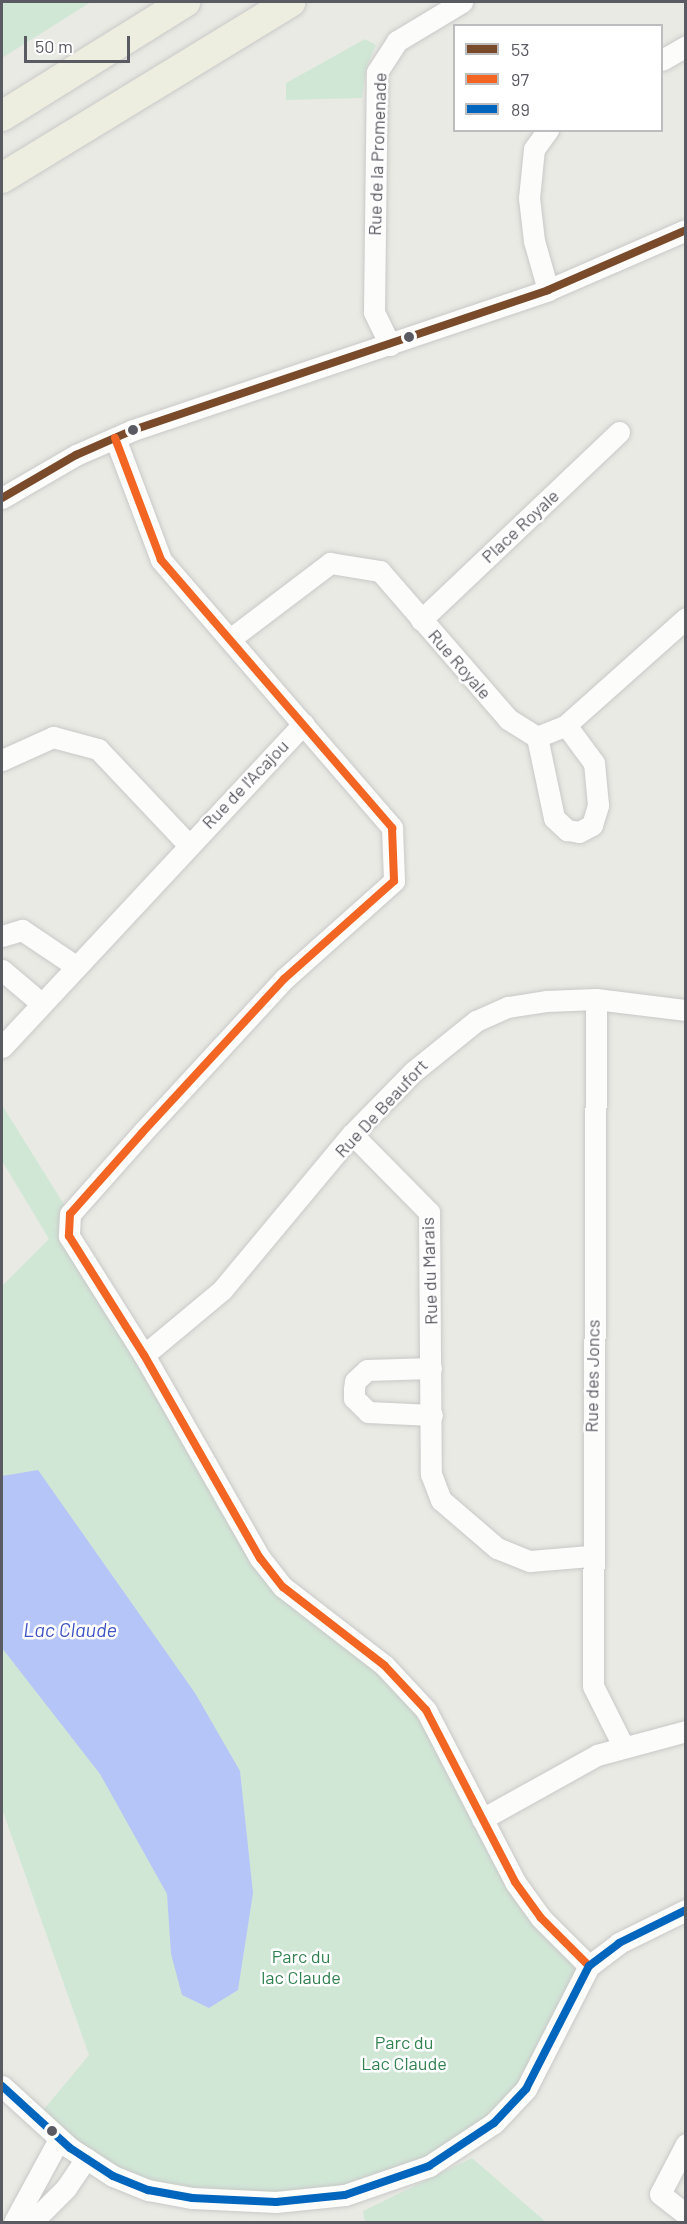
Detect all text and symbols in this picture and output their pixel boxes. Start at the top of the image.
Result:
scale bar [27,24,134,62]
legend [453,24,663,132]
text: 50 m [35,35,73,57]
text: 53 [511,38,530,60]
text: 97 [511,68,529,90]
street label: Rue de la Promenade [363,72,391,236]
text: 89 [511,98,530,120]
unlabelled marker [403,331,415,343]
unlabelled marker [127,424,139,436]
street label: Place Royale [477,485,563,567]
street label: Rue Royale [424,625,496,703]
street label: Rue de l'Acajou [197,735,293,833]
street label: Rue De Beaufort [330,1054,432,1162]
street label: Rue du Marais [416,1217,442,1325]
street label: Rue des Joncs [580,1319,604,1433]
water label: Lac Claude [23,1617,117,1641]
park label: Parc du lac Claude [261,1946,341,1988]
park label: Parc du Lac Claude [361,2032,447,2074]
unlabelled marker [46,2125,58,2137]

